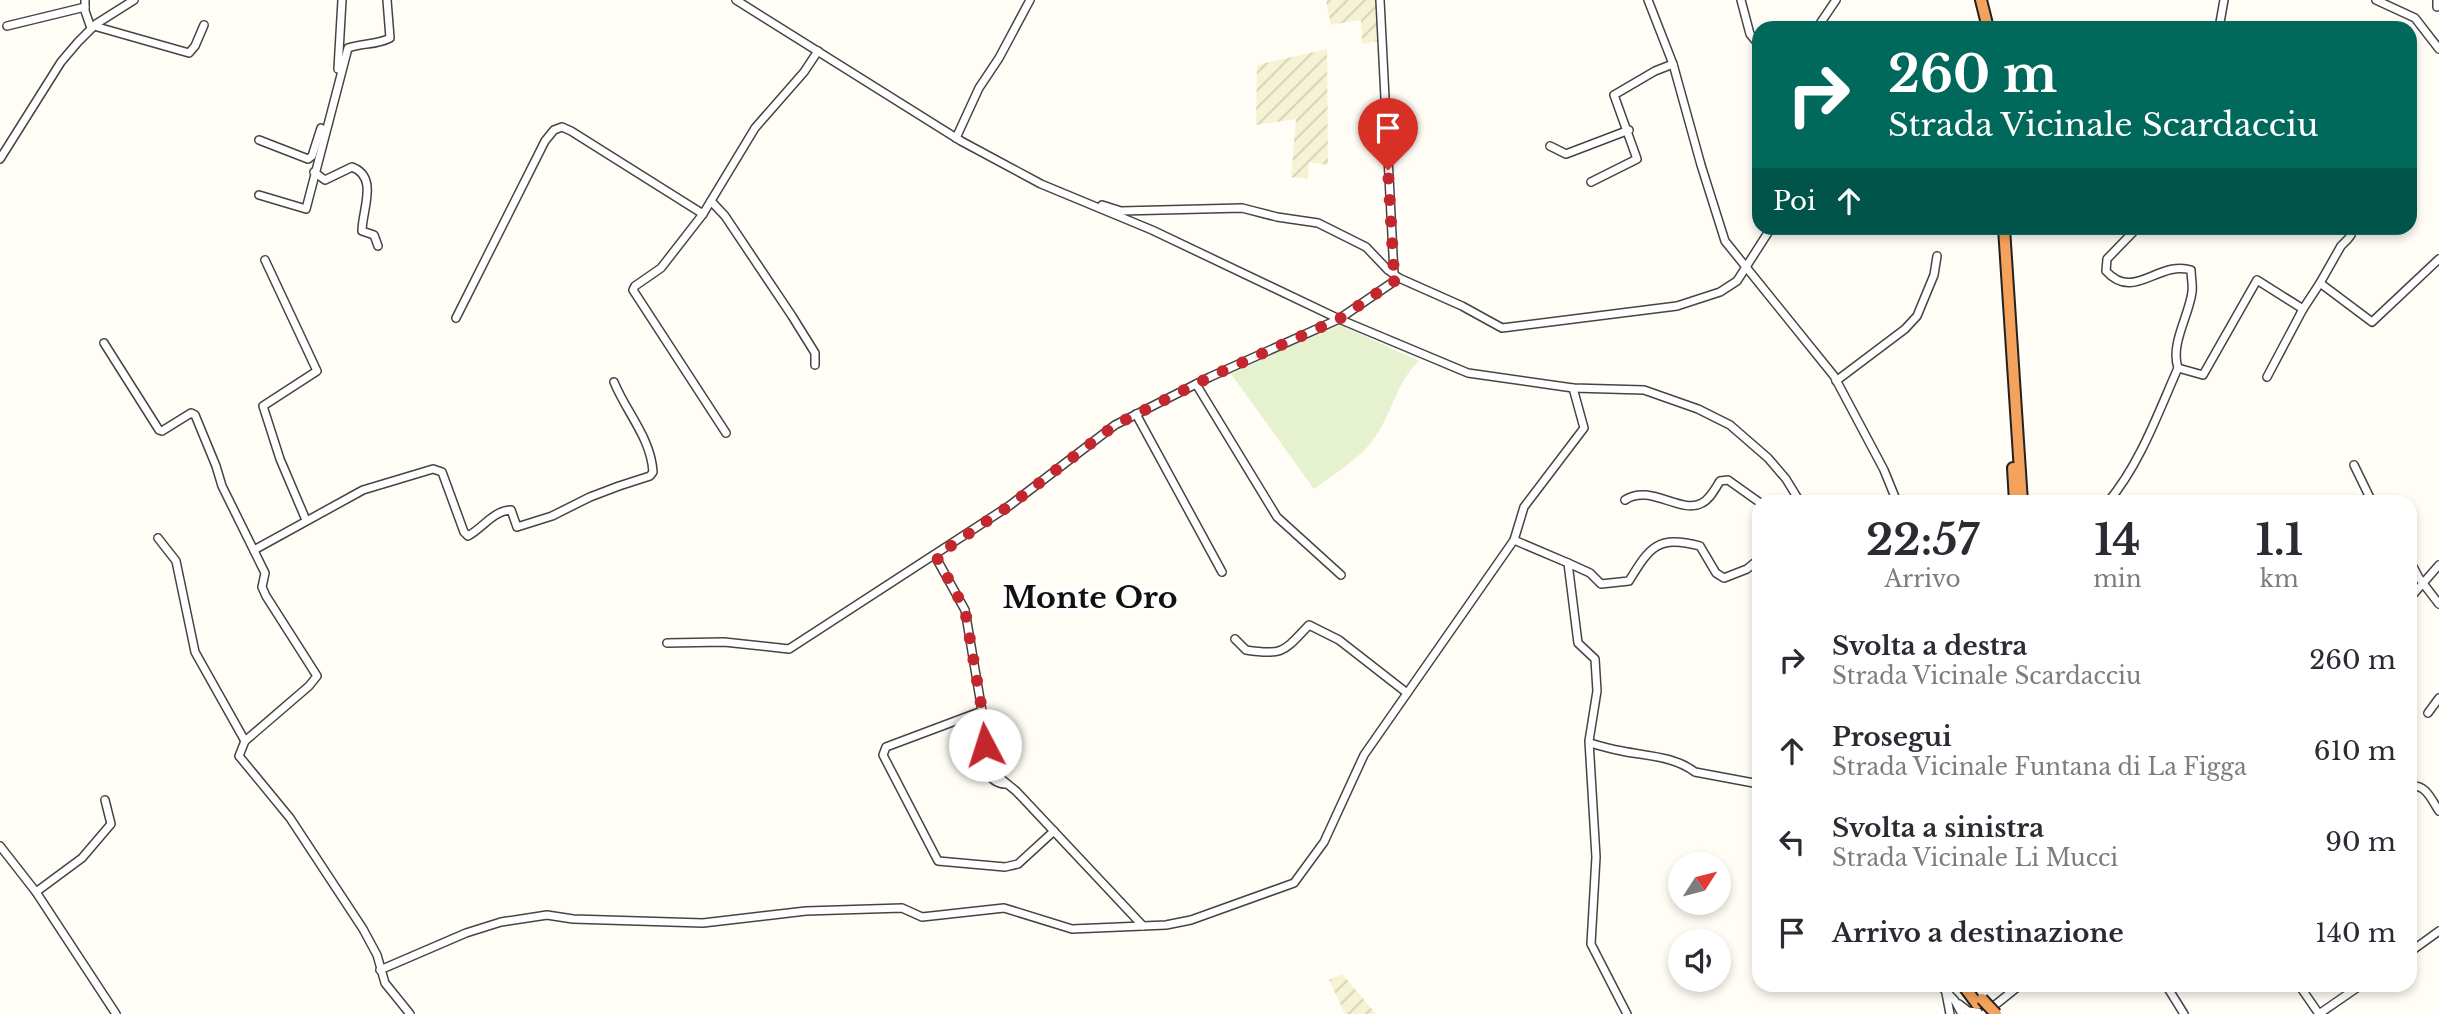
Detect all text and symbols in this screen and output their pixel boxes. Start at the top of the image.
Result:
text: 260 m [1888,44,2057,105]
icon: right [1773,49,1864,140]
pin [1358,98,1418,170]
text: Strada Vicinale Scardacciu [1888,105,2318,145]
icon: arrive [1369,109,1407,147]
icon: ahead [1830,182,1868,220]
text: Poi [1773,185,1816,217]
text: 22:57 [1866,514,1979,566]
text: 14 [2094,514,2140,566]
text: 1.1 [2255,514,2303,566]
text: Arrivo [1885,565,1961,593]
text: min [2093,565,2142,593]
text: km [2260,565,2299,593]
district label: Monte Oro [1002,579,1178,616]
text: Svolta a destra [1832,630,2028,662]
icon: right [1773,641,1811,679]
text: 260 m [2309,644,2396,676]
text: Strada Vicinale Scardacciu [1832,662,2141,690]
position arrow [948,708,1022,782]
text: Prosegui [1832,721,1952,753]
icon: ahead [1773,732,1811,770]
text: 610 m [2314,735,2396,767]
text: Strada Vicinale Funtana di La Figga [1832,753,2247,781]
text: Svolta a sinistra [1832,812,2044,844]
icon: left [1773,823,1811,861]
text: 90 m [2325,826,2396,858]
text: Strada Vicinale Li Mucci [1832,844,2118,872]
north arrow [1668,852,1731,915]
map controls [1668,852,1731,992]
icon: arrive [1773,914,1811,952]
text: Arrivo a destinazione [1832,917,2124,949]
text: 140 m [2315,917,2396,949]
button: sound [1668,929,1731,992]

